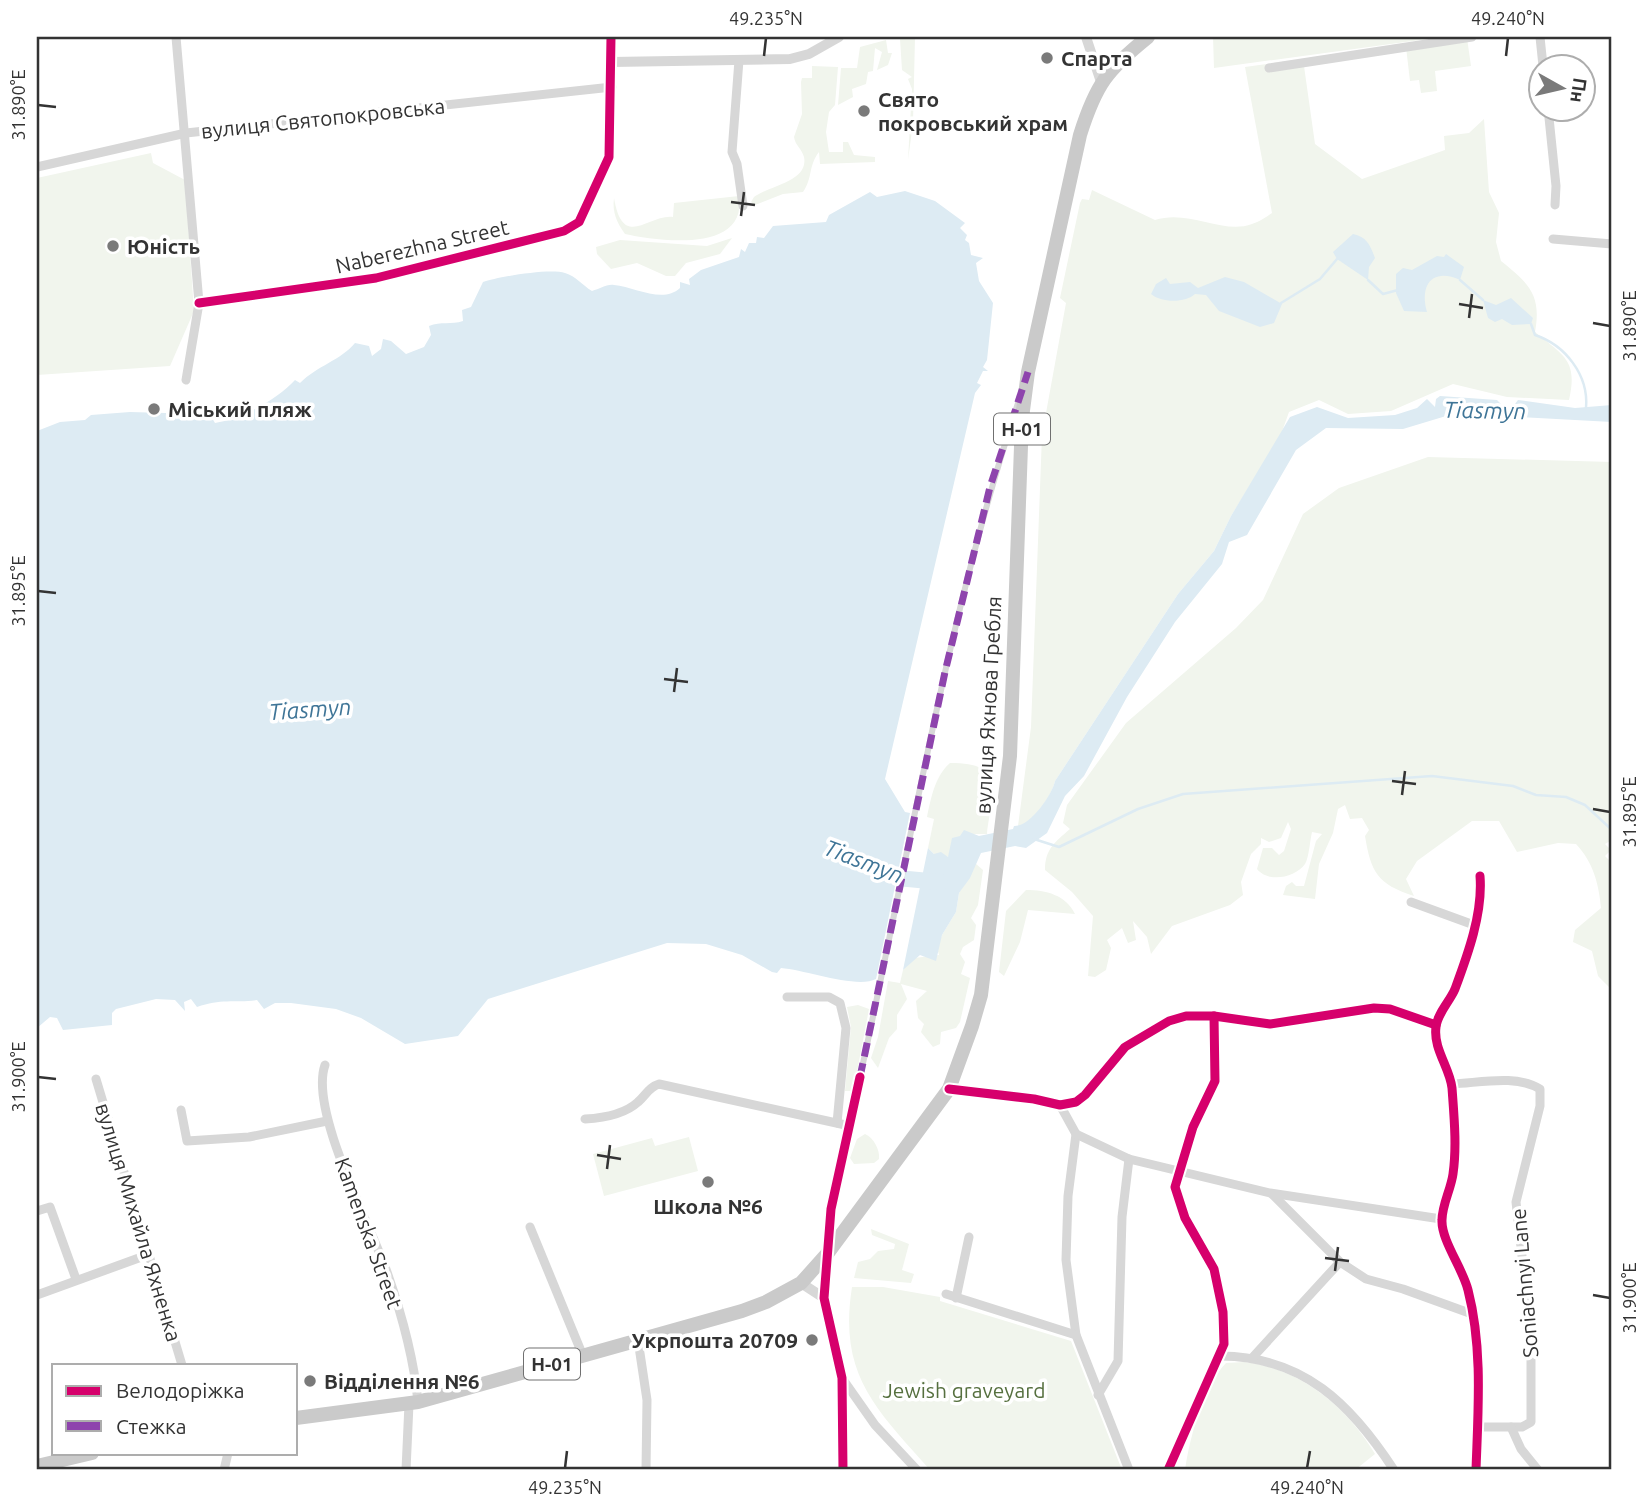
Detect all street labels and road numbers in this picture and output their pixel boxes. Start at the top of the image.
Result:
street label: вулиця Святопокровська [200,93,446,143]
street label: Naberezhna Street [333,214,511,278]
road number: Н-01 [994,414,1050,444]
street label: вулиця Яхнова Гребля [970,595,1006,815]
street label: вулиця Михайла Яхненка [91,1100,187,1344]
street label: Kamenska Street [330,1154,408,1312]
street label: Soniachnyi Lane [1506,1207,1542,1359]
road number: Н-01 [524,1348,580,1380]

